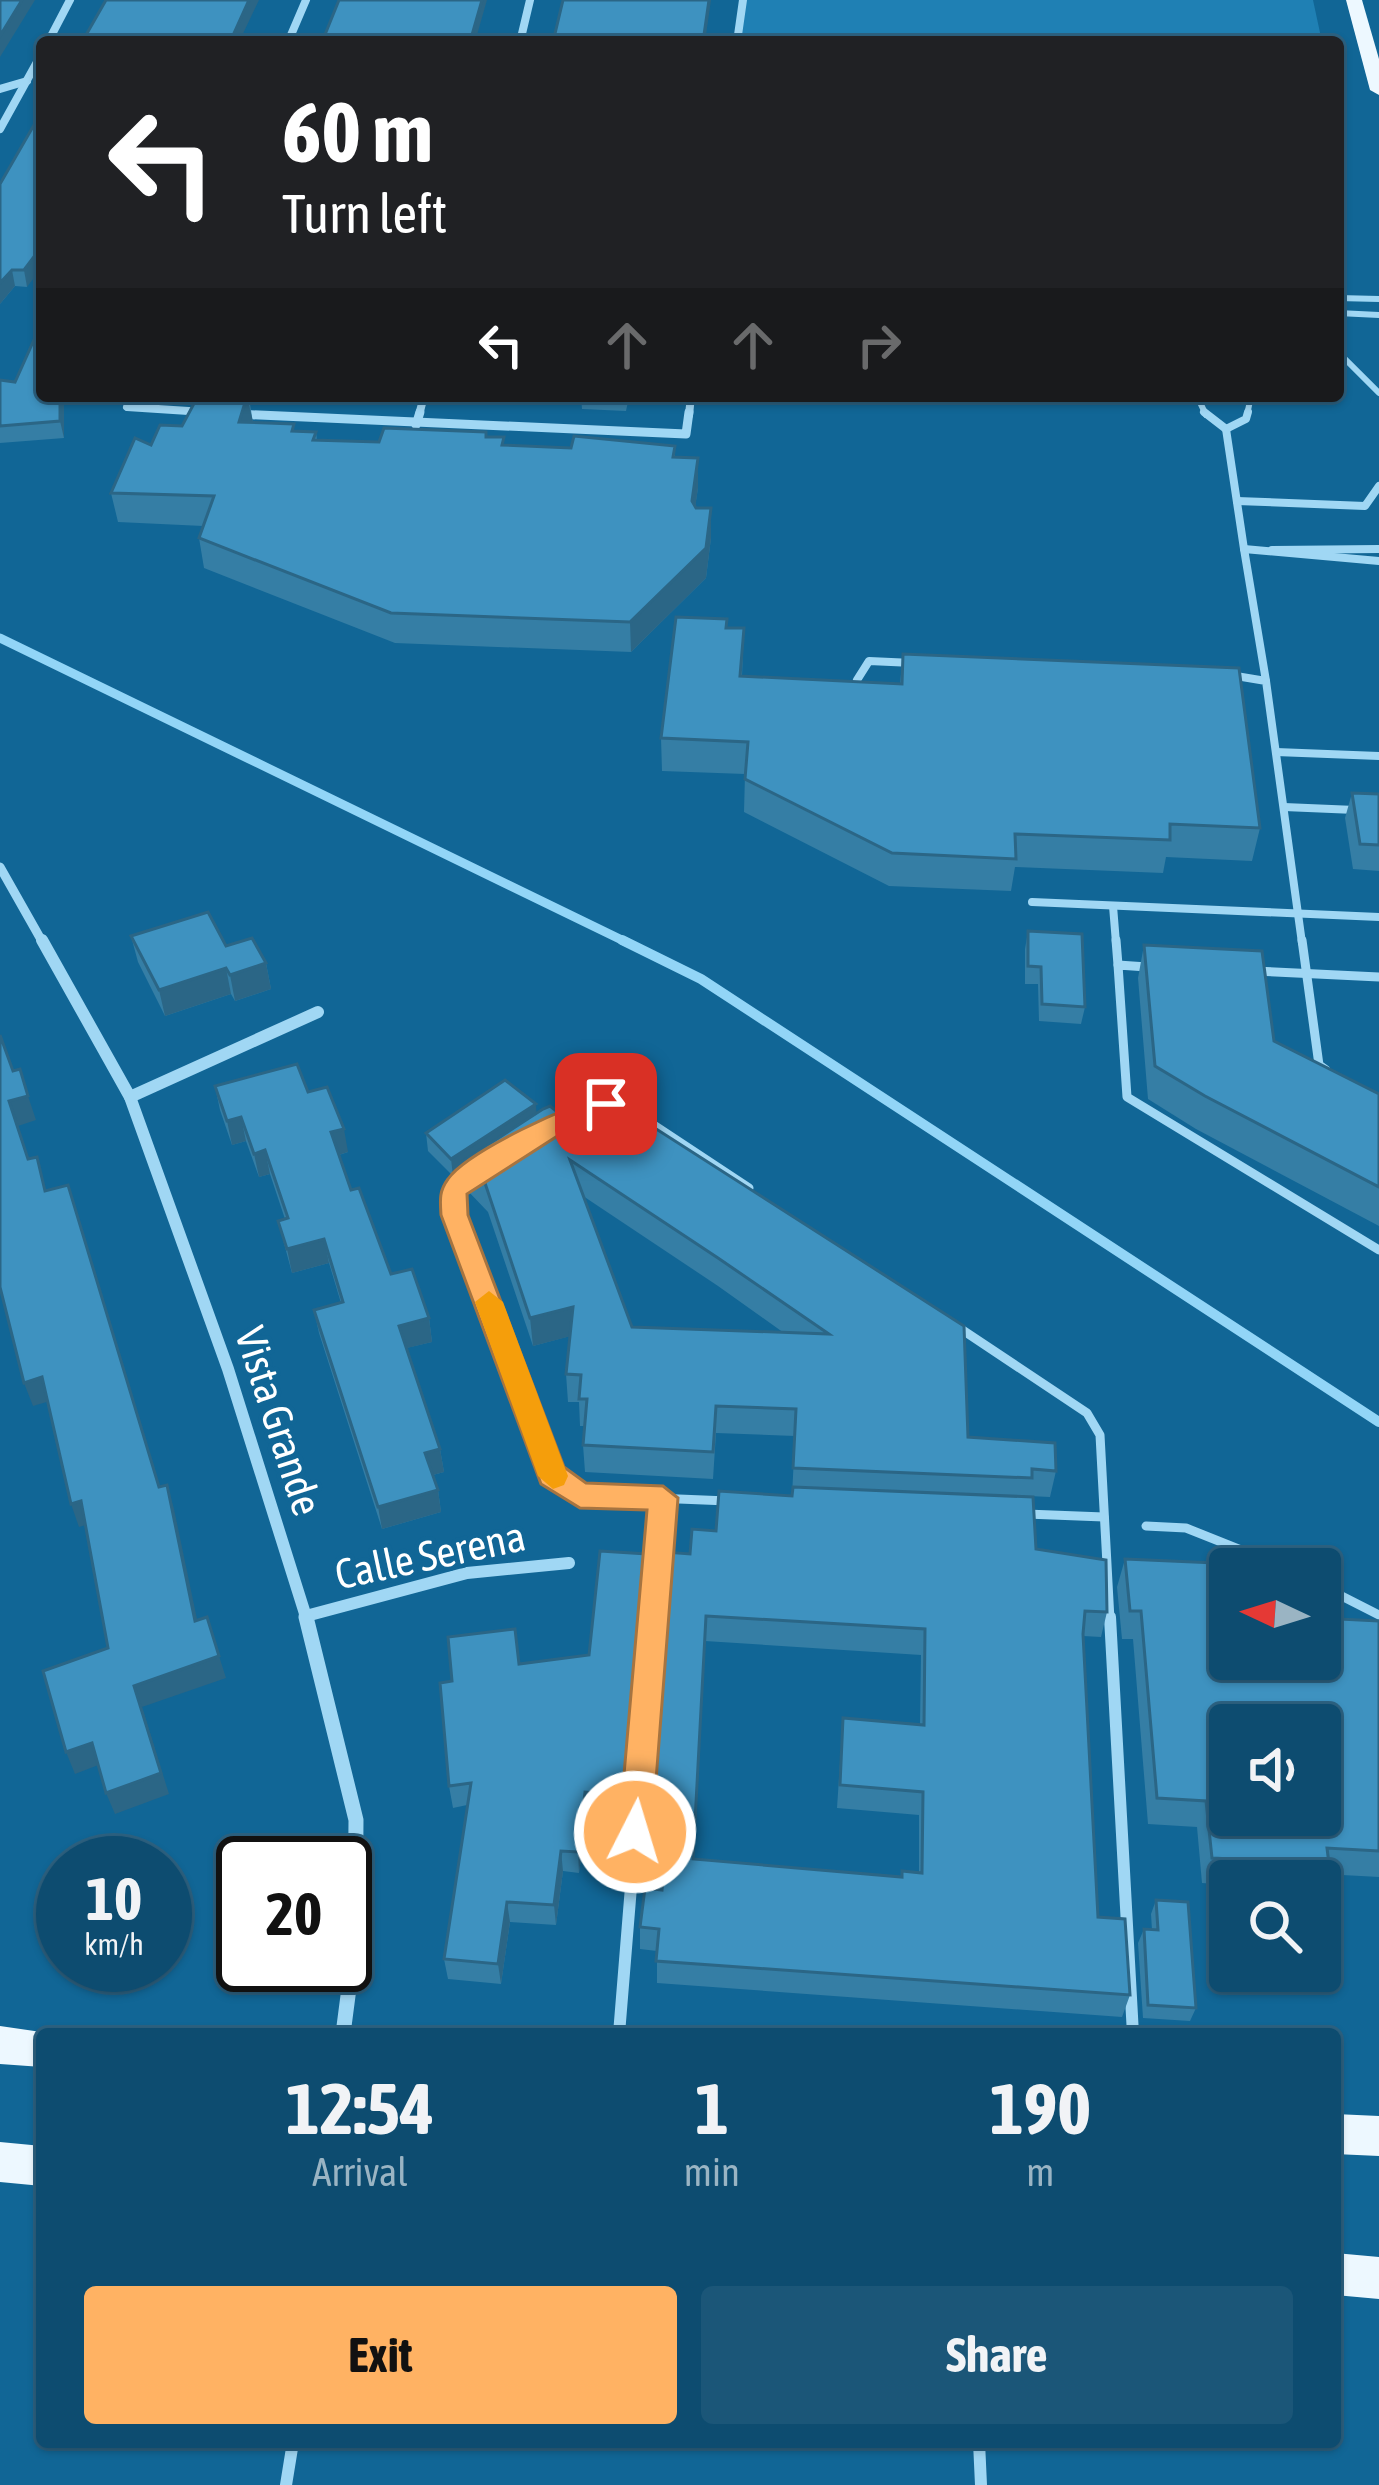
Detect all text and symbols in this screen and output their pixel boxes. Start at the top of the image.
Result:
icon: left [84,84,240,240]
text: 60 m [282,84,433,180]
text: Turn left [282,183,447,244]
icon: left [468,312,534,378]
icon: ahead [594,312,660,378]
icon: ahead [720,312,786,378]
icon: right [846,312,912,378]
pin [555,1053,657,1155]
icon: arrive [573,1071,639,1137]
street label: Vista Grande [226,1321,332,1521]
street label: Calle Serena [331,1511,529,1599]
north arrow [1209,1548,1341,1680]
map controls [1209,1548,1341,1992]
button: sound [1209,1704,1341,1836]
position arrow [572,1769,698,1895]
speed limit sign: 20 [216,1836,372,1992]
button: search [1209,1860,1341,1992]
text: 10 [86,1864,142,1933]
text: km/h [84,1927,144,1961]
text: 12:54 [286,2067,434,2149]
text: 1 [695,2067,729,2149]
text: 190 [990,2067,1091,2149]
text: Arrival [312,2150,408,2194]
text: min [684,2150,740,2194]
text: m [1026,2150,1054,2194]
button: Exit [84,2286,677,2424]
button: Share [701,2286,1293,2424]

